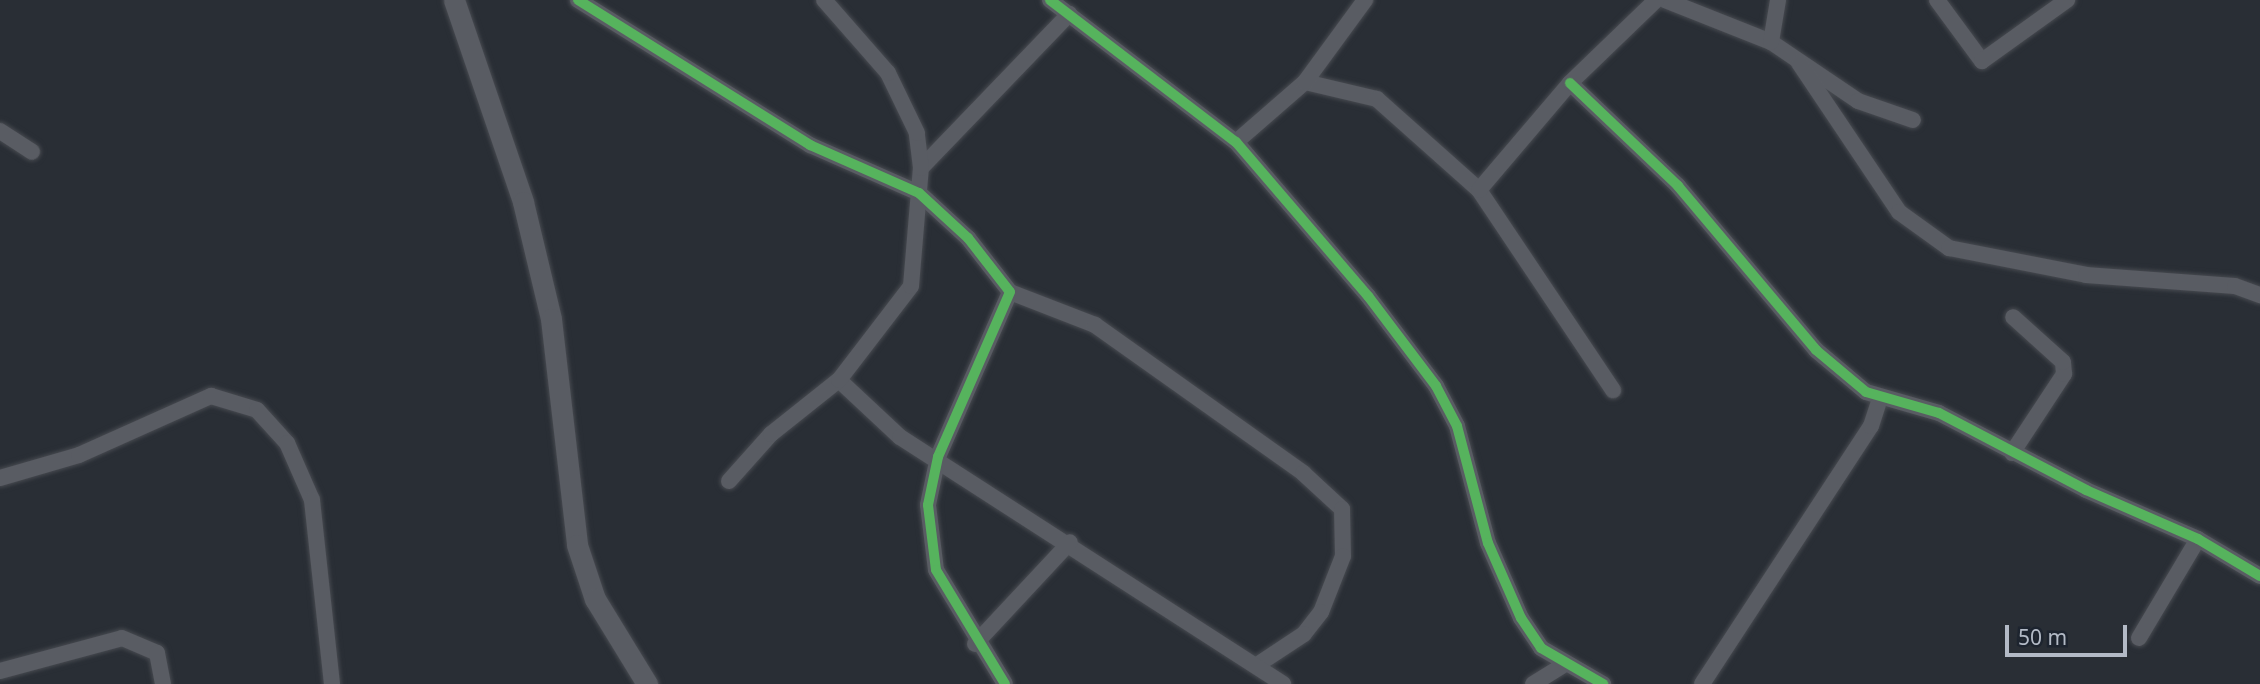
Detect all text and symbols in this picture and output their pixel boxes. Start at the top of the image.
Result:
scale bar [2008,610,2130,654]
text: 50 m [2018,623,2067,651]

